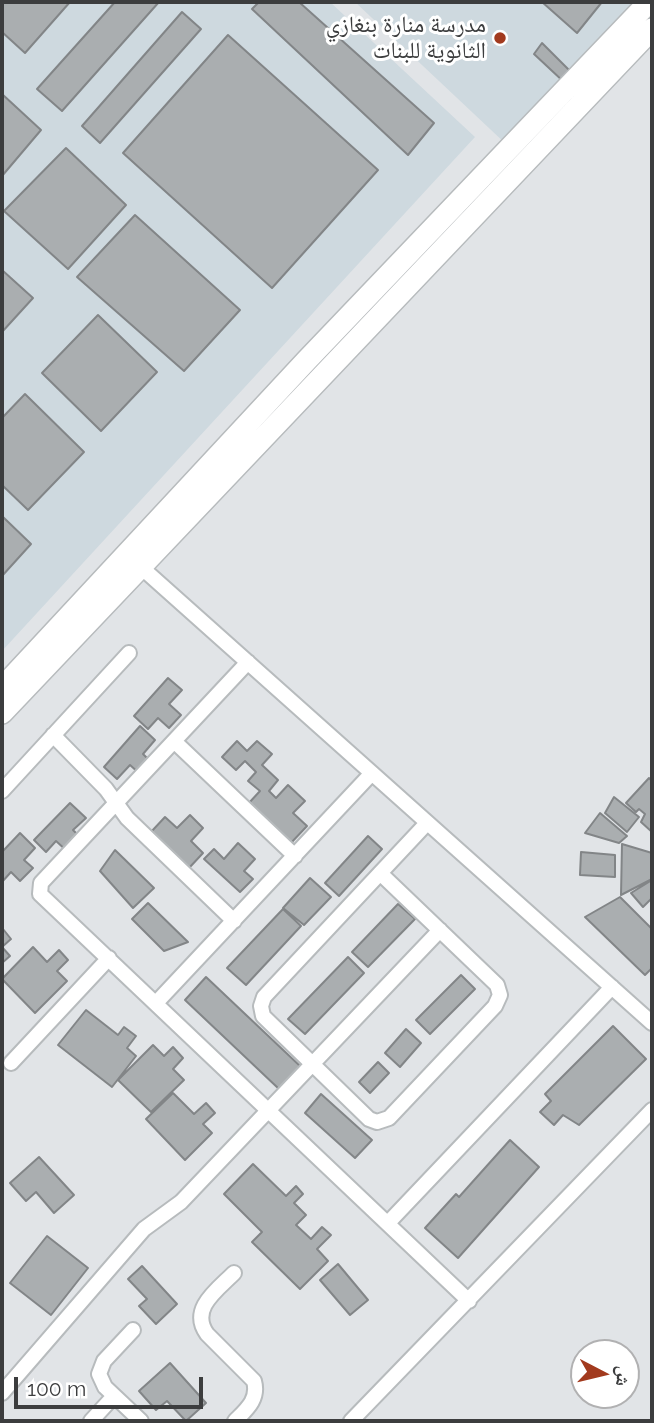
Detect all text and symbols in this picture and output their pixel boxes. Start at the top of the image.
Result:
place label: مدرسة منارة بنغازي الثانوية للبنات [326,11,486,65]
marker: مدرسة منارة بنغازي الثانوية للبنات [492,30,508,46]
north arrow [570,1339,640,1409]
scale bar [18,1364,206,1408]
text: ش [612,1365,636,1388]
text: 100 m [27,1376,86,1401]

